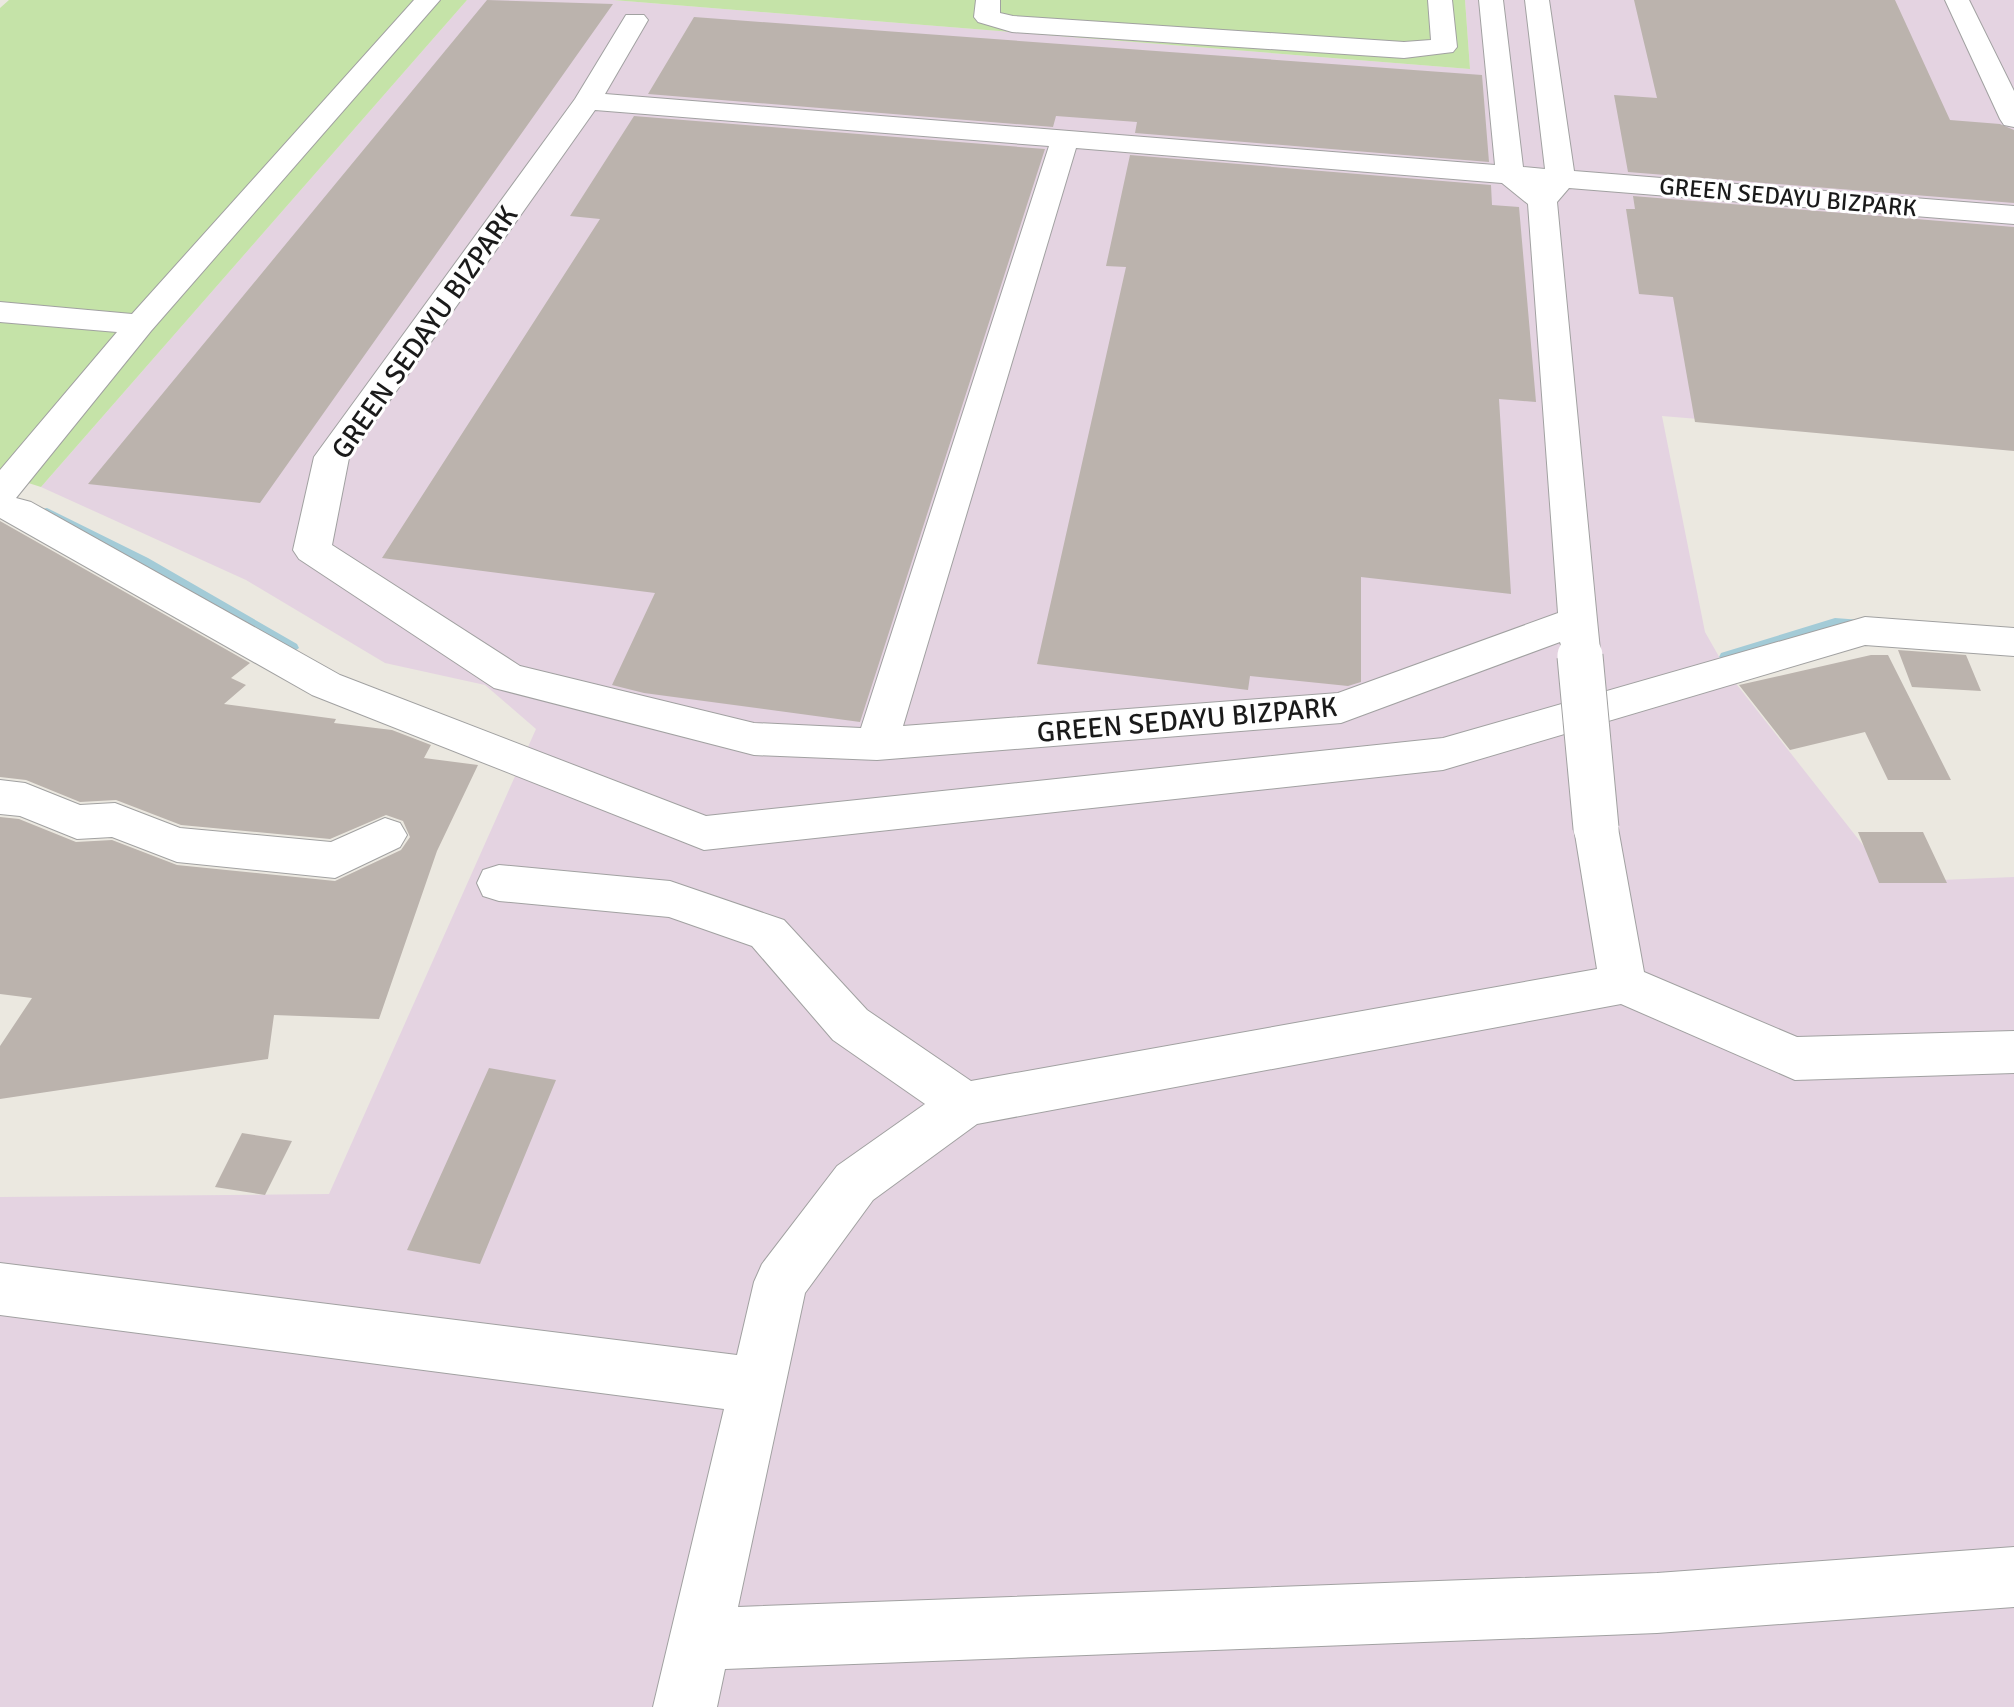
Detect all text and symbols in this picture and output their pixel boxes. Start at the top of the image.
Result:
street label: GREEN SEDAYU BIZPARK [1658,171,1918,223]
street label: GREEN SEDAYU BIZPARK [325,199,525,466]
street label: GREEN SEDAYU BIZPARK [1036,690,1339,750]

